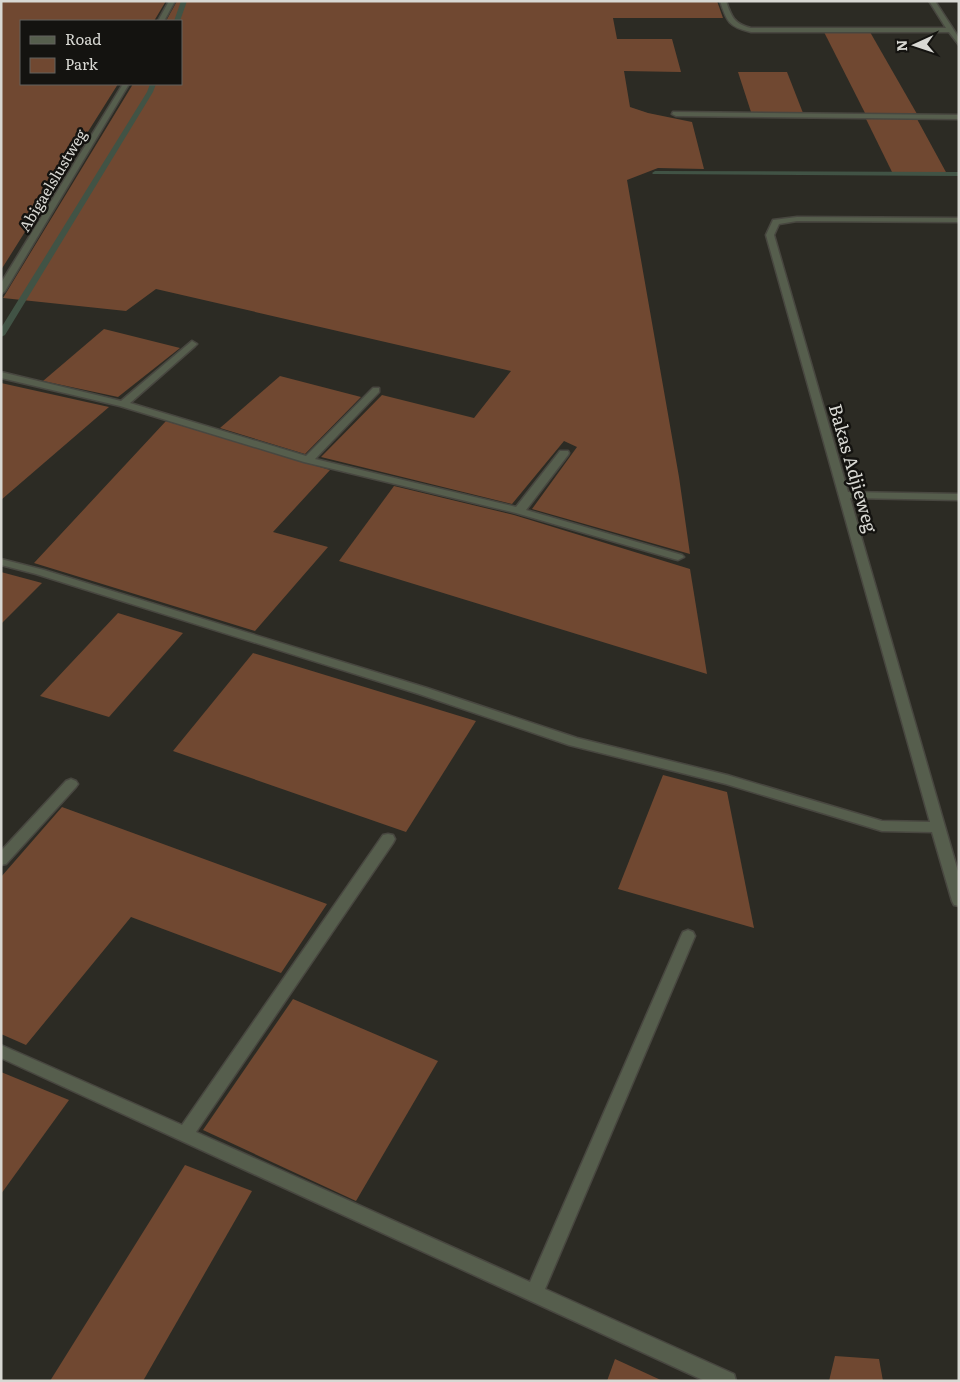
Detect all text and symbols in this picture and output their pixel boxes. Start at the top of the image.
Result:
legend [20,20,182,85]
north arrow [890,20,940,70]
text: Road [65,27,101,50]
text: N [891,39,911,52]
text: Park [65,52,99,75]
street label: Abigaelslustweg [12,124,92,236]
street label: Bakas Adjieweg [823,400,886,536]

